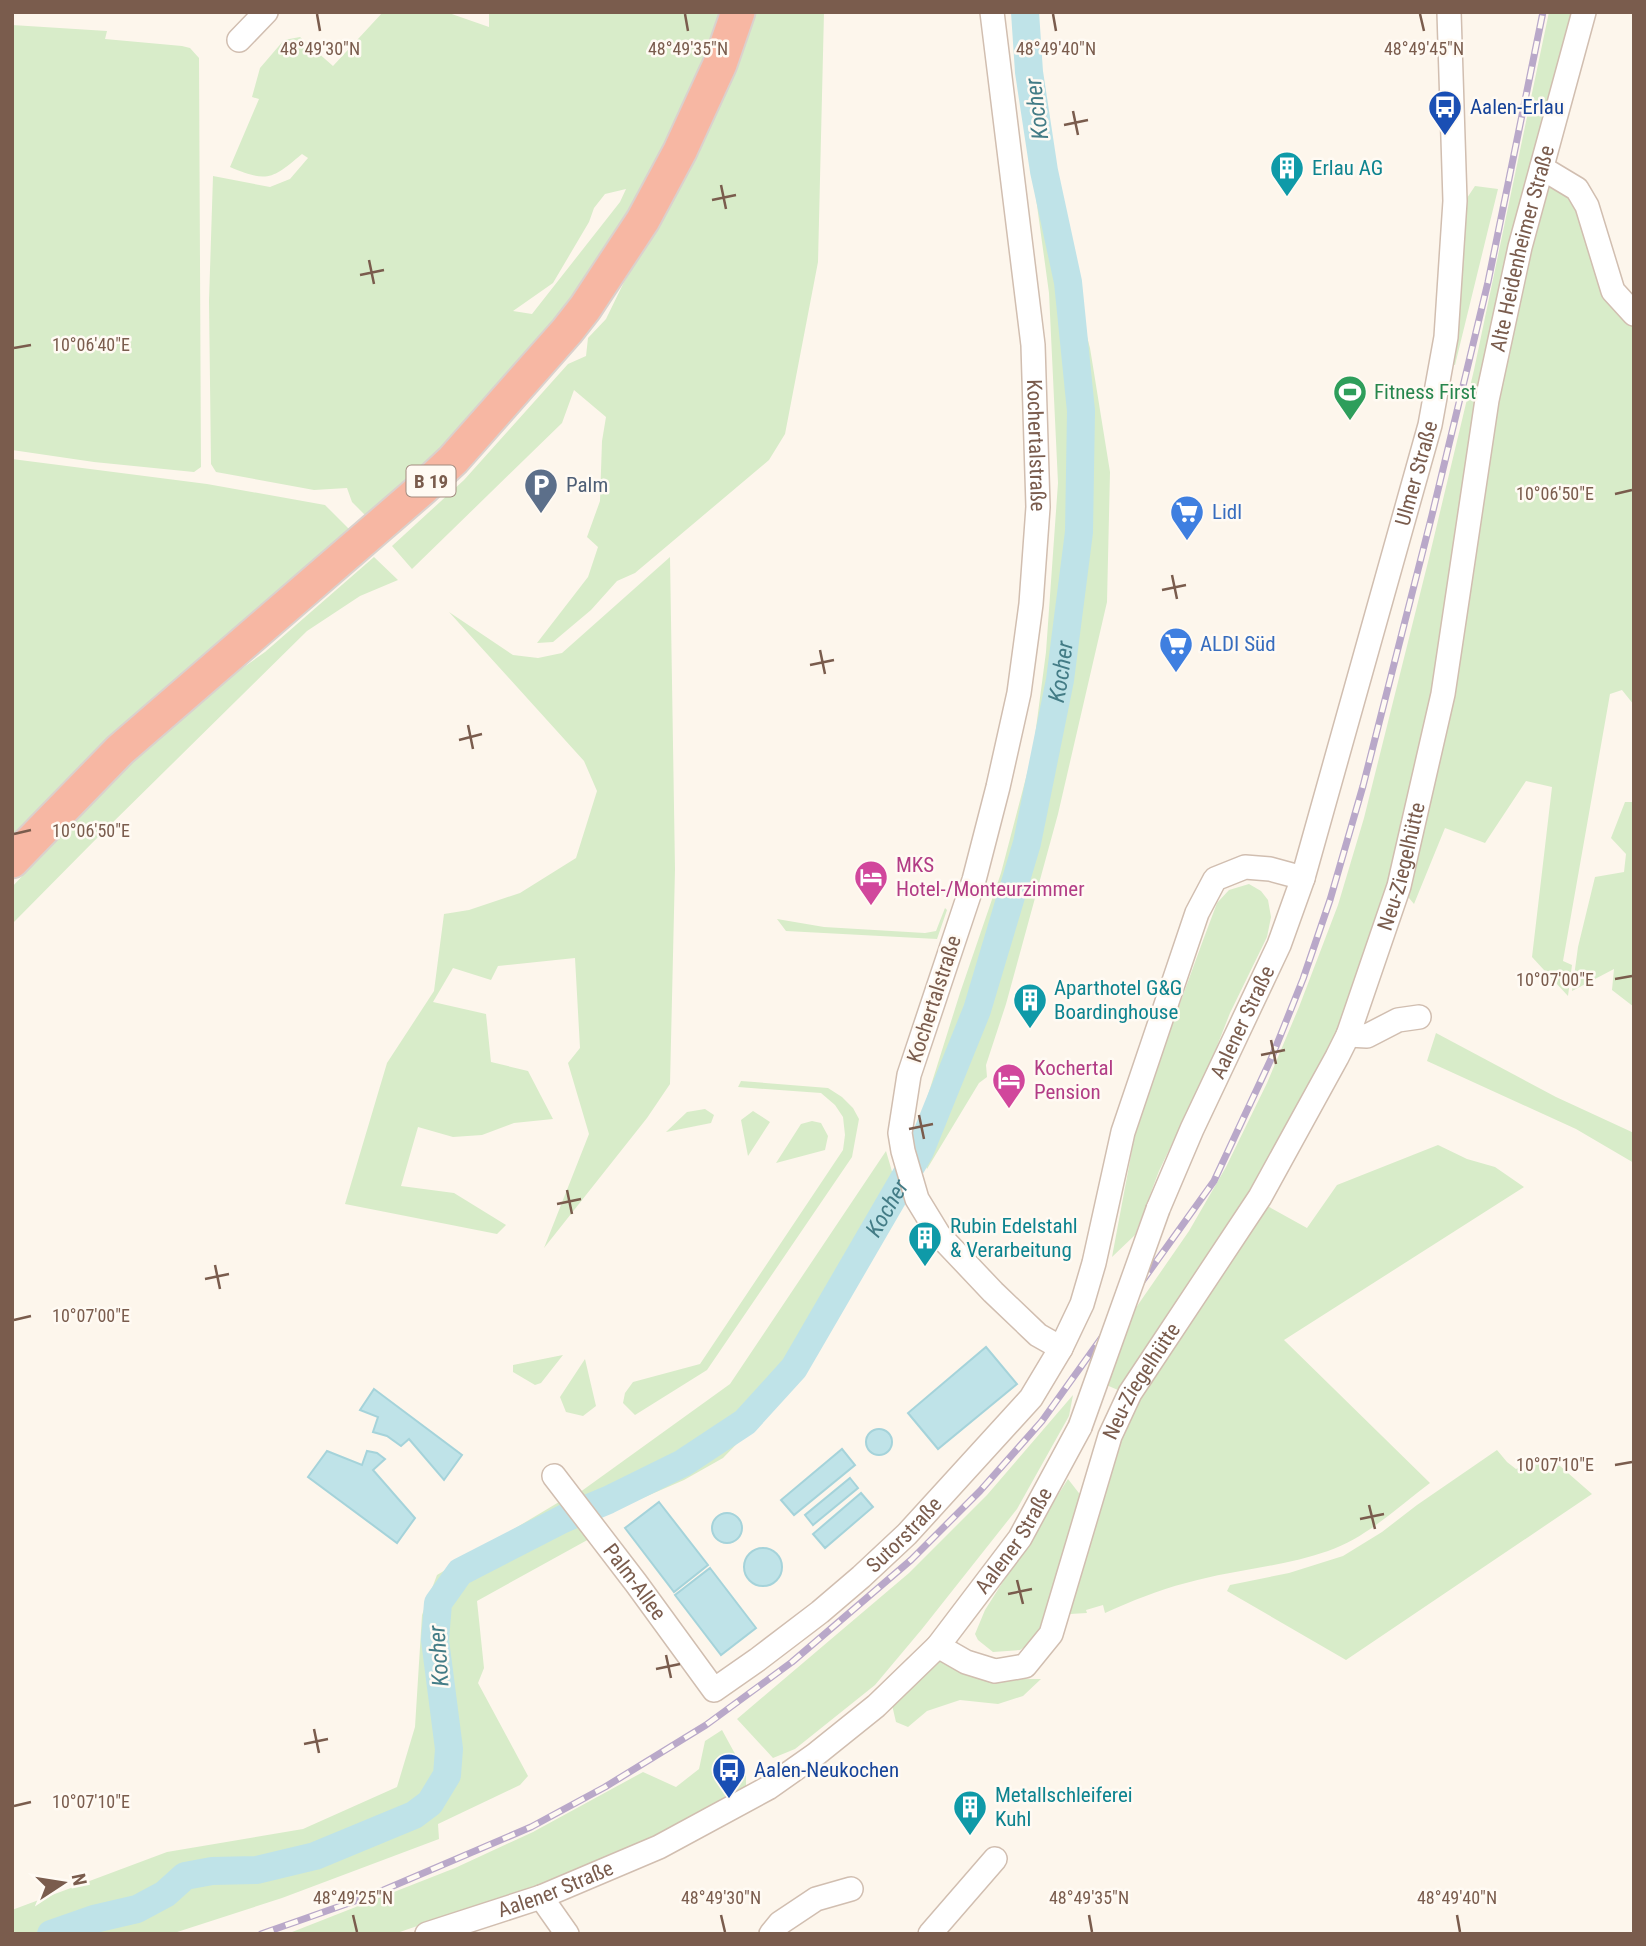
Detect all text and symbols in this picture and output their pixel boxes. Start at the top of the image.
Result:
text: 48°49'30"N [280,38,360,59]
text: 48°49'35"N [648,38,728,59]
text: 48°49'40"N [1016,38,1096,59]
text: 48°49'45"N [1384,38,1464,59]
water label: Kocher [1020,76,1054,141]
bus stop icon: Aalen-Erlau [1426,88,1464,137]
place label: Aalen-Erlau [1470,95,1564,119]
street label: Alte Heidenheimer Straße [1486,143,1559,354]
building icon: Erlau AG [1268,149,1306,198]
place label: Erlau AG [1312,156,1383,180]
text: 10°06'40"E [52,334,130,355]
sports icon: Fitness First [1331,373,1369,422]
street label: Kochertalstraße [1022,379,1050,512]
place label: Fitness First [1374,380,1476,404]
street label: Ulmer Straße [1390,418,1443,528]
road number: B 19 [406,466,456,496]
parking icon: Palm [522,466,560,515]
place label: Palm [566,473,608,497]
text: 10°06'50"E [1516,483,1594,504]
supermarket icon: Lidl [1168,493,1206,542]
place label: Lidl [1212,500,1242,524]
supermarket icon: ALDI Süd [1157,625,1195,674]
place label: ALDI Süd [1200,632,1276,656]
water label: Kocher [1042,638,1079,705]
street label: Neu-Ziegelhütte [1373,800,1430,933]
text: 10°06'50"E [52,820,130,841]
place label: MKS Hotel-/Monteurzimmer [896,853,1085,901]
hotel icon: MKS Hotel-/Monteurzimmer [852,858,890,907]
street label: Kochertalstraße [902,932,966,1066]
street label: Aalener Straße [1206,962,1279,1083]
text: 10°07'00"E [1516,969,1594,990]
place label: Aparthotel G&G Boardinghouse [1054,976,1182,1024]
building icon: Aparthotel G&G Boardinghouse [1011,981,1049,1030]
place label: Kochertal Pension [1034,1056,1113,1104]
hotel icon: Kochertal Pension [990,1061,1028,1110]
water label: Kocher [860,1174,915,1241]
place label: Rubin Edelstahl & Verarbeitung [950,1214,1078,1262]
building icon: Rubin Edelstahl & Verarbeitung [906,1219,944,1268]
text: 10°07'00"E [52,1305,130,1326]
street label: Neu-Ziegelhütte [1098,1318,1185,1443]
text: 10°07'10"E [1516,1454,1594,1475]
street label: Aalener Straße [970,1483,1057,1598]
street label: Sutorstraße [861,1492,947,1578]
street label: Palm-Allee [598,1539,671,1625]
water label: Kocher [423,1623,455,1688]
bus stop icon: Aalen-Neukochen [710,1751,748,1800]
place label: Aalen-Neukochen [754,1758,899,1782]
place label: Metallschleiferei Kuhl [995,1783,1133,1831]
building icon: Metallschleiferei Kuhl [951,1788,989,1837]
text: 10°07'10"E [52,1791,130,1812]
north arrow [28,1848,98,1918]
street label: Aalener Straße [495,1856,617,1922]
text: N [67,1871,92,1888]
text: 48°49'25"N [313,1887,393,1908]
text: 48°49'30"N [681,1887,761,1908]
text: 48°49'35"N [1049,1887,1129,1908]
text: 48°49'40"N [1417,1887,1497,1908]

